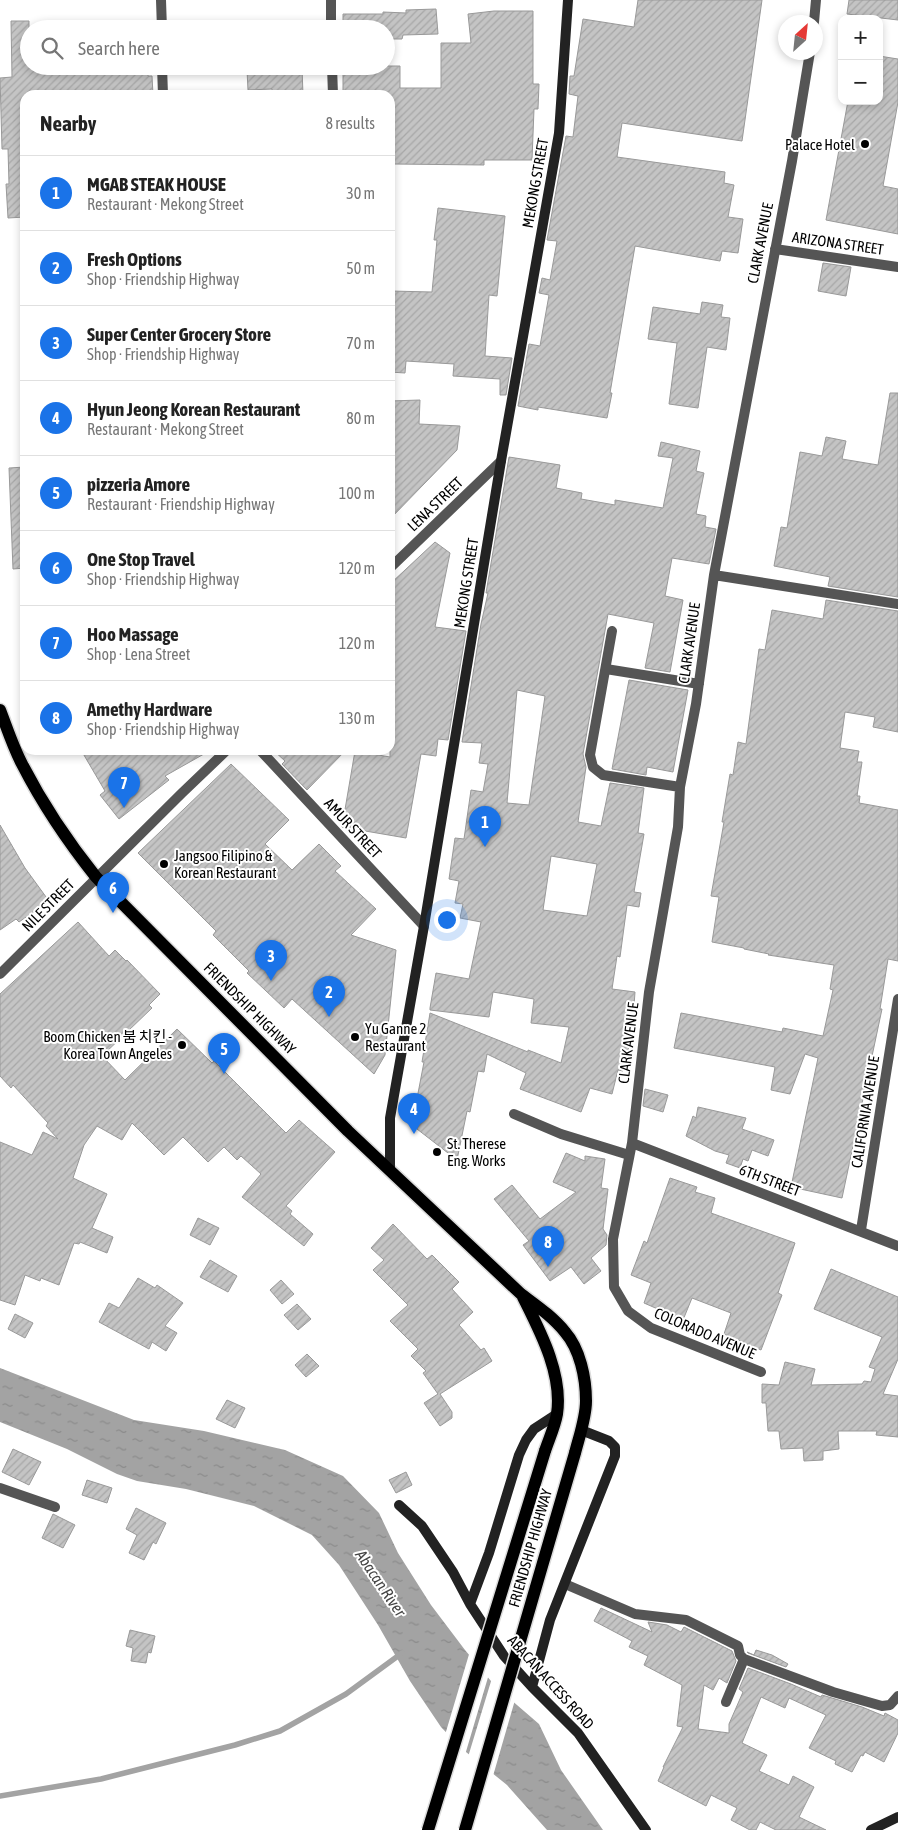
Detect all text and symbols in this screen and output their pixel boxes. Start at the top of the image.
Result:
north arrow [778,15,823,60]
map controls [838,15,883,105]
button: + [838,15,883,60]
search box [20,20,395,75]
icon: search [38,34,66,62]
text: Search here [78,37,160,59]
button: − [838,60,883,105]
text: Nearby [40,111,96,135]
text: 8 results [325,114,375,132]
street label: MEKONG STREET [519,136,551,229]
place label: Palace Hotel [785,136,855,153]
marker: Palace Hotel [859,138,871,150]
text: MGAB STEAK HOUSE [87,173,226,195]
text: 1 [52,184,60,202]
text: 30 m [346,184,375,202]
text: Restaurant · Mekong Street [87,195,244,213]
street label: CLARK AVENUE [744,201,776,285]
street label: ARIZONA STREET [791,228,885,258]
text: Fresh Options [87,248,182,270]
text: 2 [52,259,60,277]
text: 50 m [346,259,375,277]
text: Shop · Friendship Highway [87,270,239,288]
text: Super Center Grocery Store [87,323,271,345]
text: 3 [52,334,60,352]
text: 70 m [346,334,375,352]
text: Shop · Friendship Highway [87,345,239,363]
text: Hyun Jeong Korean Restaurant [87,398,300,420]
text: 4 [52,409,60,427]
text: 80 m [346,409,375,427]
text: Restaurant · Mekong Street [87,420,244,438]
text: pizzeria Amore [87,473,190,495]
street label: LENA STREET [404,473,466,534]
text: 5 [52,484,60,502]
text: 100 m [339,484,375,502]
text: Restaurant · Friendship Highway [87,495,275,513]
street label: MEKONG STREET [451,536,482,629]
text: One Stop Travel [87,548,195,570]
text: 6 [52,559,60,577]
text: 120 m [339,559,375,577]
text: Shop · Friendship Highway [87,570,239,588]
street label: CLARK AVENUE [675,601,703,685]
text: Hoo Massage [87,623,179,645]
text: 7 [52,634,60,652]
text: 120 m [339,634,375,652]
text: Shop · Lena Street [87,645,190,663]
text: Amethy Hardware [87,698,212,720]
text: 8 [52,709,60,727]
text: 130 m [339,709,375,727]
text: Shop · Friendship Highway [87,720,239,738]
pin: 7 [108,767,140,808]
street label: AMUR STREET [321,795,385,862]
pin: 1 [469,806,501,847]
place label: Jangsoo Filipino & Korean Restaurant [174,847,276,881]
marker: Jangsoo Filipino & Korean Restaurant [158,858,170,870]
pin: 6 [97,872,129,913]
street label: NILE STREET [18,875,78,935]
your location [434,907,460,933]
pin: 3 [255,940,287,981]
street label: FRIENDSHIP HIGHWAY [201,959,299,1057]
pin: 2 [313,976,345,1017]
street label: CLARK AVENUE [615,1001,641,1085]
place label: Yu Ganne 2 Restaurant [365,1020,426,1054]
place label: Boom Chicken 붐 치킨 - Korea Town Angeles [43,1028,172,1062]
marker: Yu Ganne 2 Restaurant [349,1031,361,1043]
pin: 5 [208,1033,240,1074]
marker: Boom Chicken 붐 치킨 - Korea Town Angeles [176,1039,188,1051]
street label: CALIFORNIA AVENUE [848,1054,882,1169]
pin: 4 [398,1093,430,1134]
place label: St. Therese Eng. Works [447,1135,506,1169]
marker: St. Therese Eng. Works [431,1146,443,1158]
street label: 6TH STREET [737,1161,803,1200]
pin: 8 [532,1226,564,1267]
street label: COLORADO AVENUE [652,1304,759,1362]
street label: FRIENDSHIP HIGHWAY [505,1487,555,1609]
water label: Abacan River [352,1546,410,1621]
street label: ABACAN ACCESS ROAD [504,1632,598,1732]

